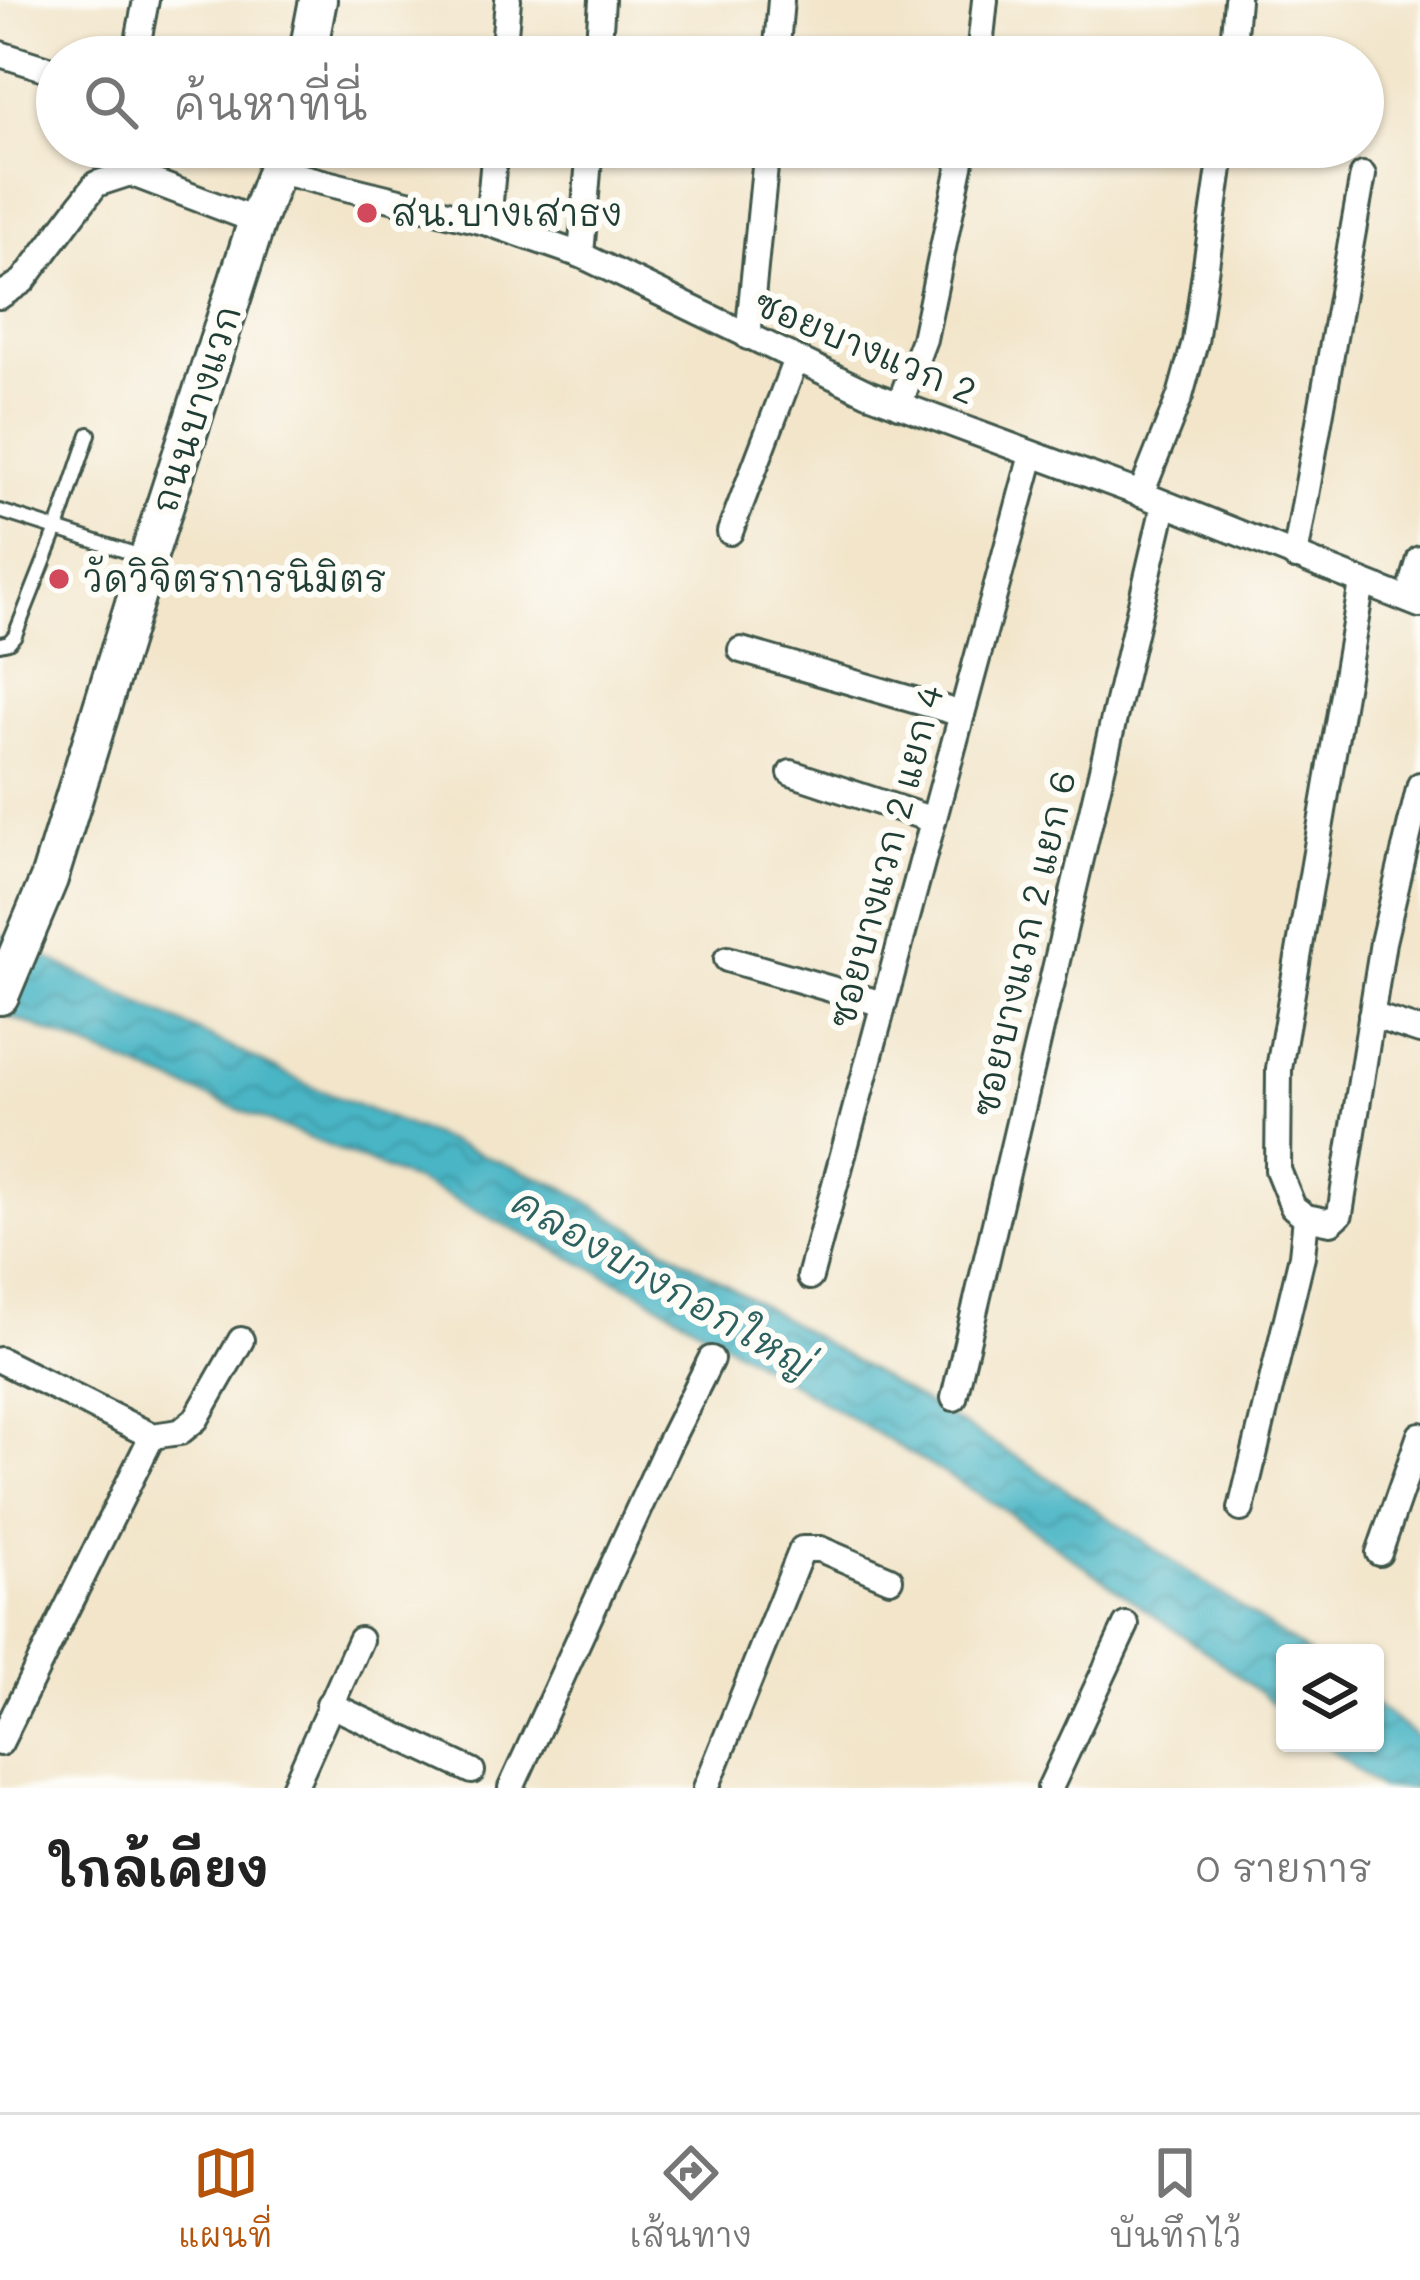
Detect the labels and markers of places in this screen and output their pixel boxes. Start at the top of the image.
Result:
place label: สน.บางเสาธง [391,188,622,235]
marker: สน.บางเสาธง [354,200,380,226]
place label: วัดวิจิตรการนิมิตร [83,554,387,601]
marker: วัดวิจิตรการนิมิตร [46,566,72,592]

